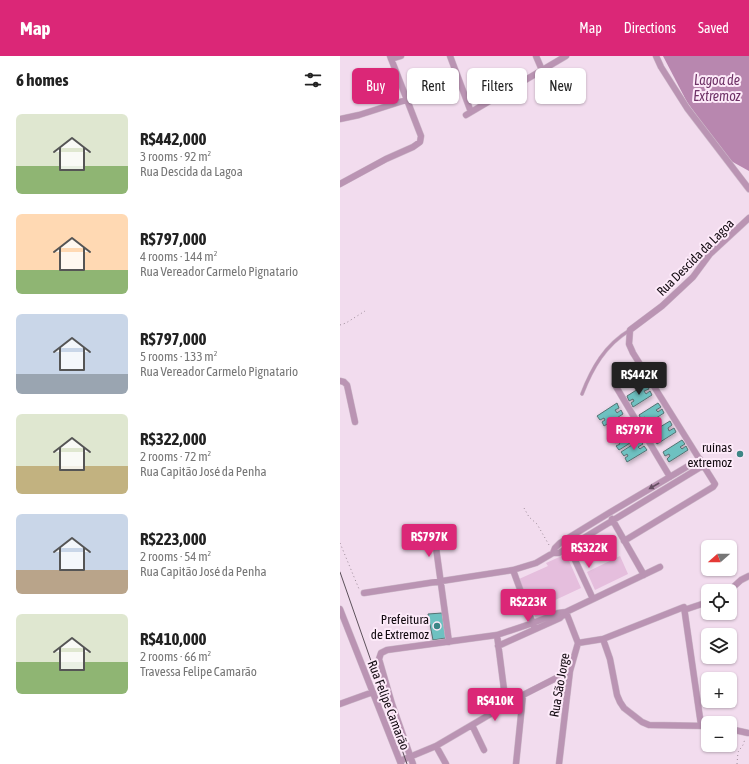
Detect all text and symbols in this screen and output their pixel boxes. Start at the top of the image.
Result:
text: Map [20,17,51,39]
text: Map [579,20,602,36]
text: Directions [624,20,676,36]
text: Saved [698,20,729,36]
chip: Buy [352,68,399,104]
chip: Rent [407,68,459,104]
chip: Filters [467,68,527,104]
chip: New [535,68,586,104]
icon: filters [302,69,324,91]
text: 6 homes [16,70,69,90]
water label: Lagoa de Extremoz [693,72,742,104]
text: R$442,000 [140,129,207,149]
icon: home [48,130,96,178]
text: 3 rooms · 92 m² [140,149,211,164]
text: Rua Descida da Lagoa [140,164,243,179]
street label: Rua Descida da Lagoa [654,216,737,299]
text: R$797,000 [140,229,207,249]
icon: home [48,230,96,278]
text: 4 rooms · 144 m² [140,249,217,264]
text: Rua Vereador Carmelo Pignatario [140,264,298,279]
text: R$797,000 [140,329,207,349]
icon: home [48,330,96,378]
text: 5 rooms · 133 m² [140,349,217,364]
pin: R$442K [606,362,672,396]
text: Rua Vereador Carmelo Pignatario [140,364,298,379]
text: R$442K [621,367,657,382]
pin: R$797K [601,417,667,451]
text: R$797K [616,422,652,437]
text: R$322,000 [140,429,207,449]
icon: home [48,430,96,478]
place label: ruínas extremoz [687,440,732,470]
text: 2 rooms · 72 m² [140,449,211,464]
marker: ruínas extremoz [735,449,745,459]
text: Rua Capitão José da Penha [140,464,267,479]
one-way arrow [649,482,659,490]
pin: R$797K [396,524,462,558]
text: R$223,000 [140,529,207,549]
text: R$797K [411,529,447,544]
icon: home [48,530,96,578]
pin: R$322K [556,535,622,569]
text: R$322K [571,540,607,555]
north arrow [701,540,737,576]
map controls [701,540,737,752]
text: 2 rooms · 54 m² [140,549,211,564]
text: Rua Capitão José da Penha [140,564,267,579]
button: locate [701,584,737,620]
pin: R$223K [495,589,561,623]
text: R$223K [510,594,546,609]
place label: Prefeitura de Extremoz [371,612,429,642]
marker: Prefeitura de Extremoz [432,621,442,631]
button: layers [701,628,737,664]
text: R$410,000 [140,629,207,649]
icon: home [48,630,96,678]
text: 2 rooms · 66 m² [140,649,211,664]
street label: Rua São Jorge [546,652,573,718]
street label: Rua Felipe Camarão [365,658,413,752]
text: Travessa Felipe Camarão [140,664,257,679]
button: + [701,672,737,708]
pin: R$410K [462,688,528,722]
text: R$410K [477,693,513,708]
button: − [701,716,737,752]

